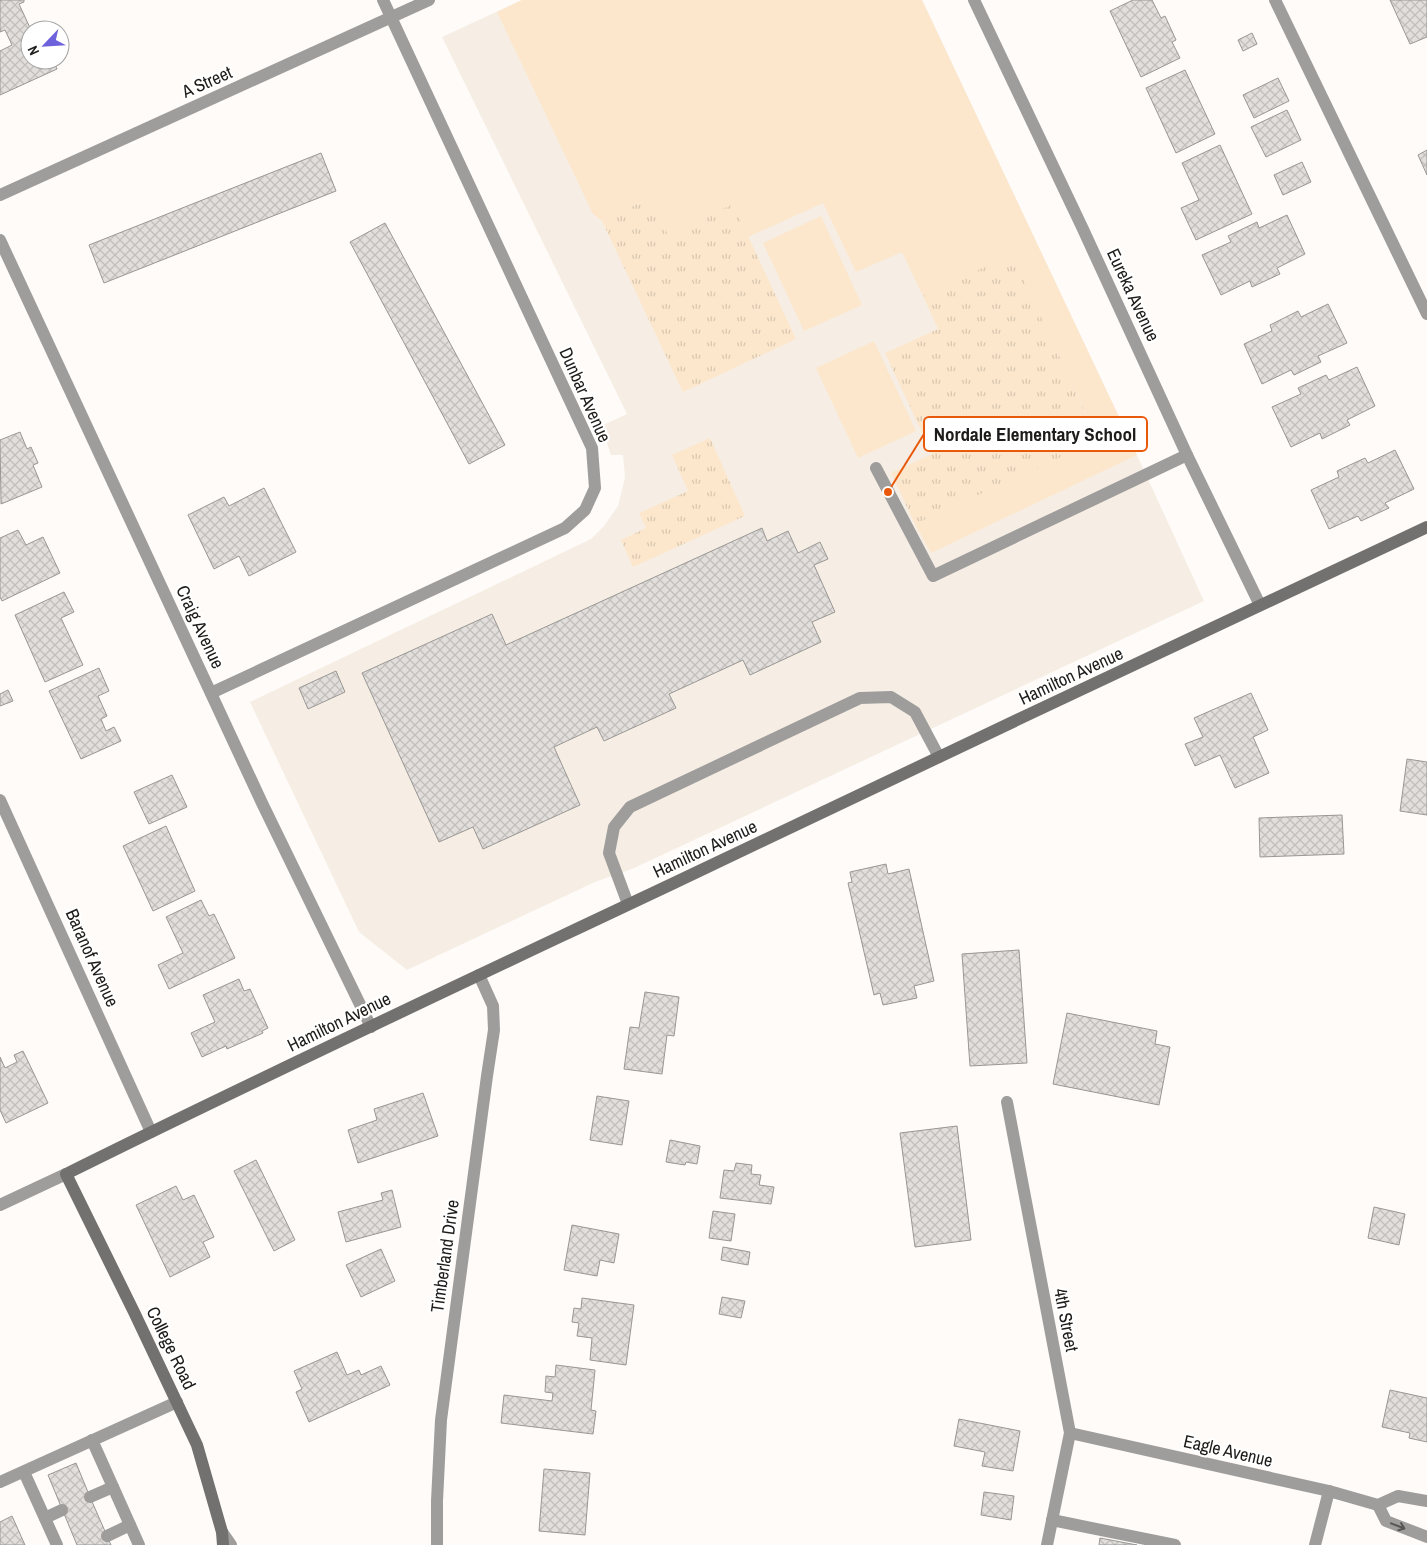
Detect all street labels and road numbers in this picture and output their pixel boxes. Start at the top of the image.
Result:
street label: A Street [177,59,236,104]
street label: Eureka Avenue [1101,244,1166,345]
street label: Dunbar Avenue [553,343,618,446]
street label: Craig Avenue [170,581,231,672]
street label: Hamilton Avenue [1015,641,1127,711]
street label: Hamilton Avenue [649,814,761,884]
street label: Baranof Avenue [60,905,125,1011]
street label: Hamilton Avenue [283,986,395,1057]
street label: Timberland Drive [424,1198,465,1314]
street label: 4th Street [1048,1286,1085,1354]
street label: College Road [141,1302,202,1393]
street label: Eagle Avenue [1181,1428,1275,1473]

